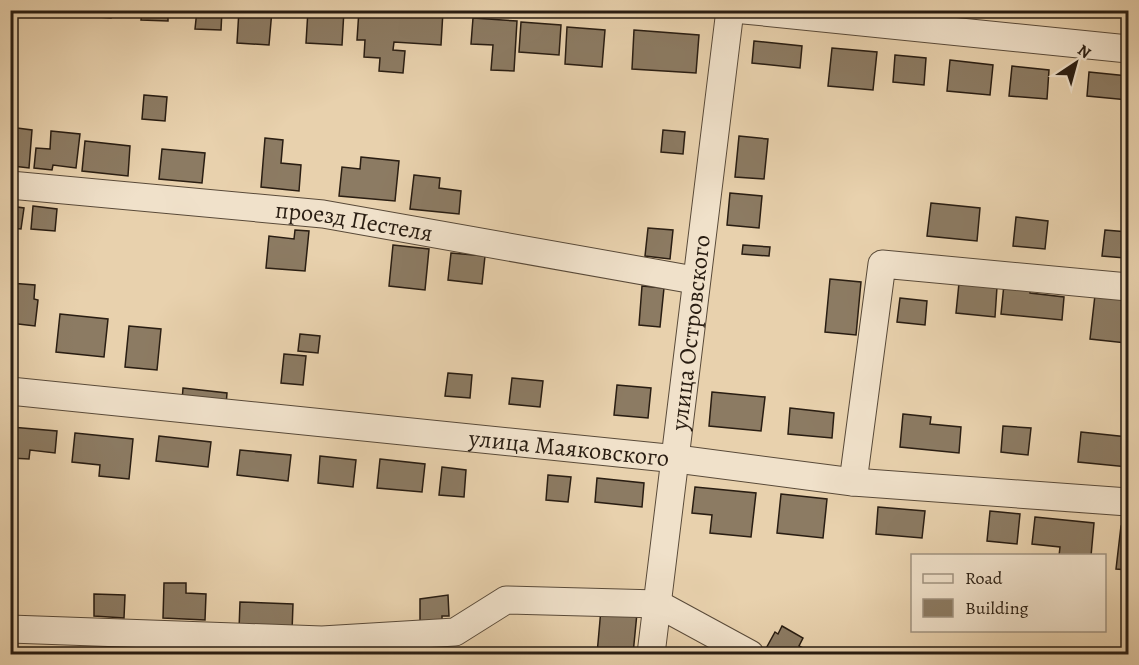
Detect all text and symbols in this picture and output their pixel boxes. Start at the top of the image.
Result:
north arrow [1046,33,1106,93]
text: N [1073,39,1096,64]
street label: проезд Пестеля [274,194,435,249]
street label: улица Островского [663,233,718,433]
street label: улица Маяковского [466,422,671,474]
legend [911,554,1106,632]
text: Road [965,566,1003,590]
text: Building [965,596,1029,620]

